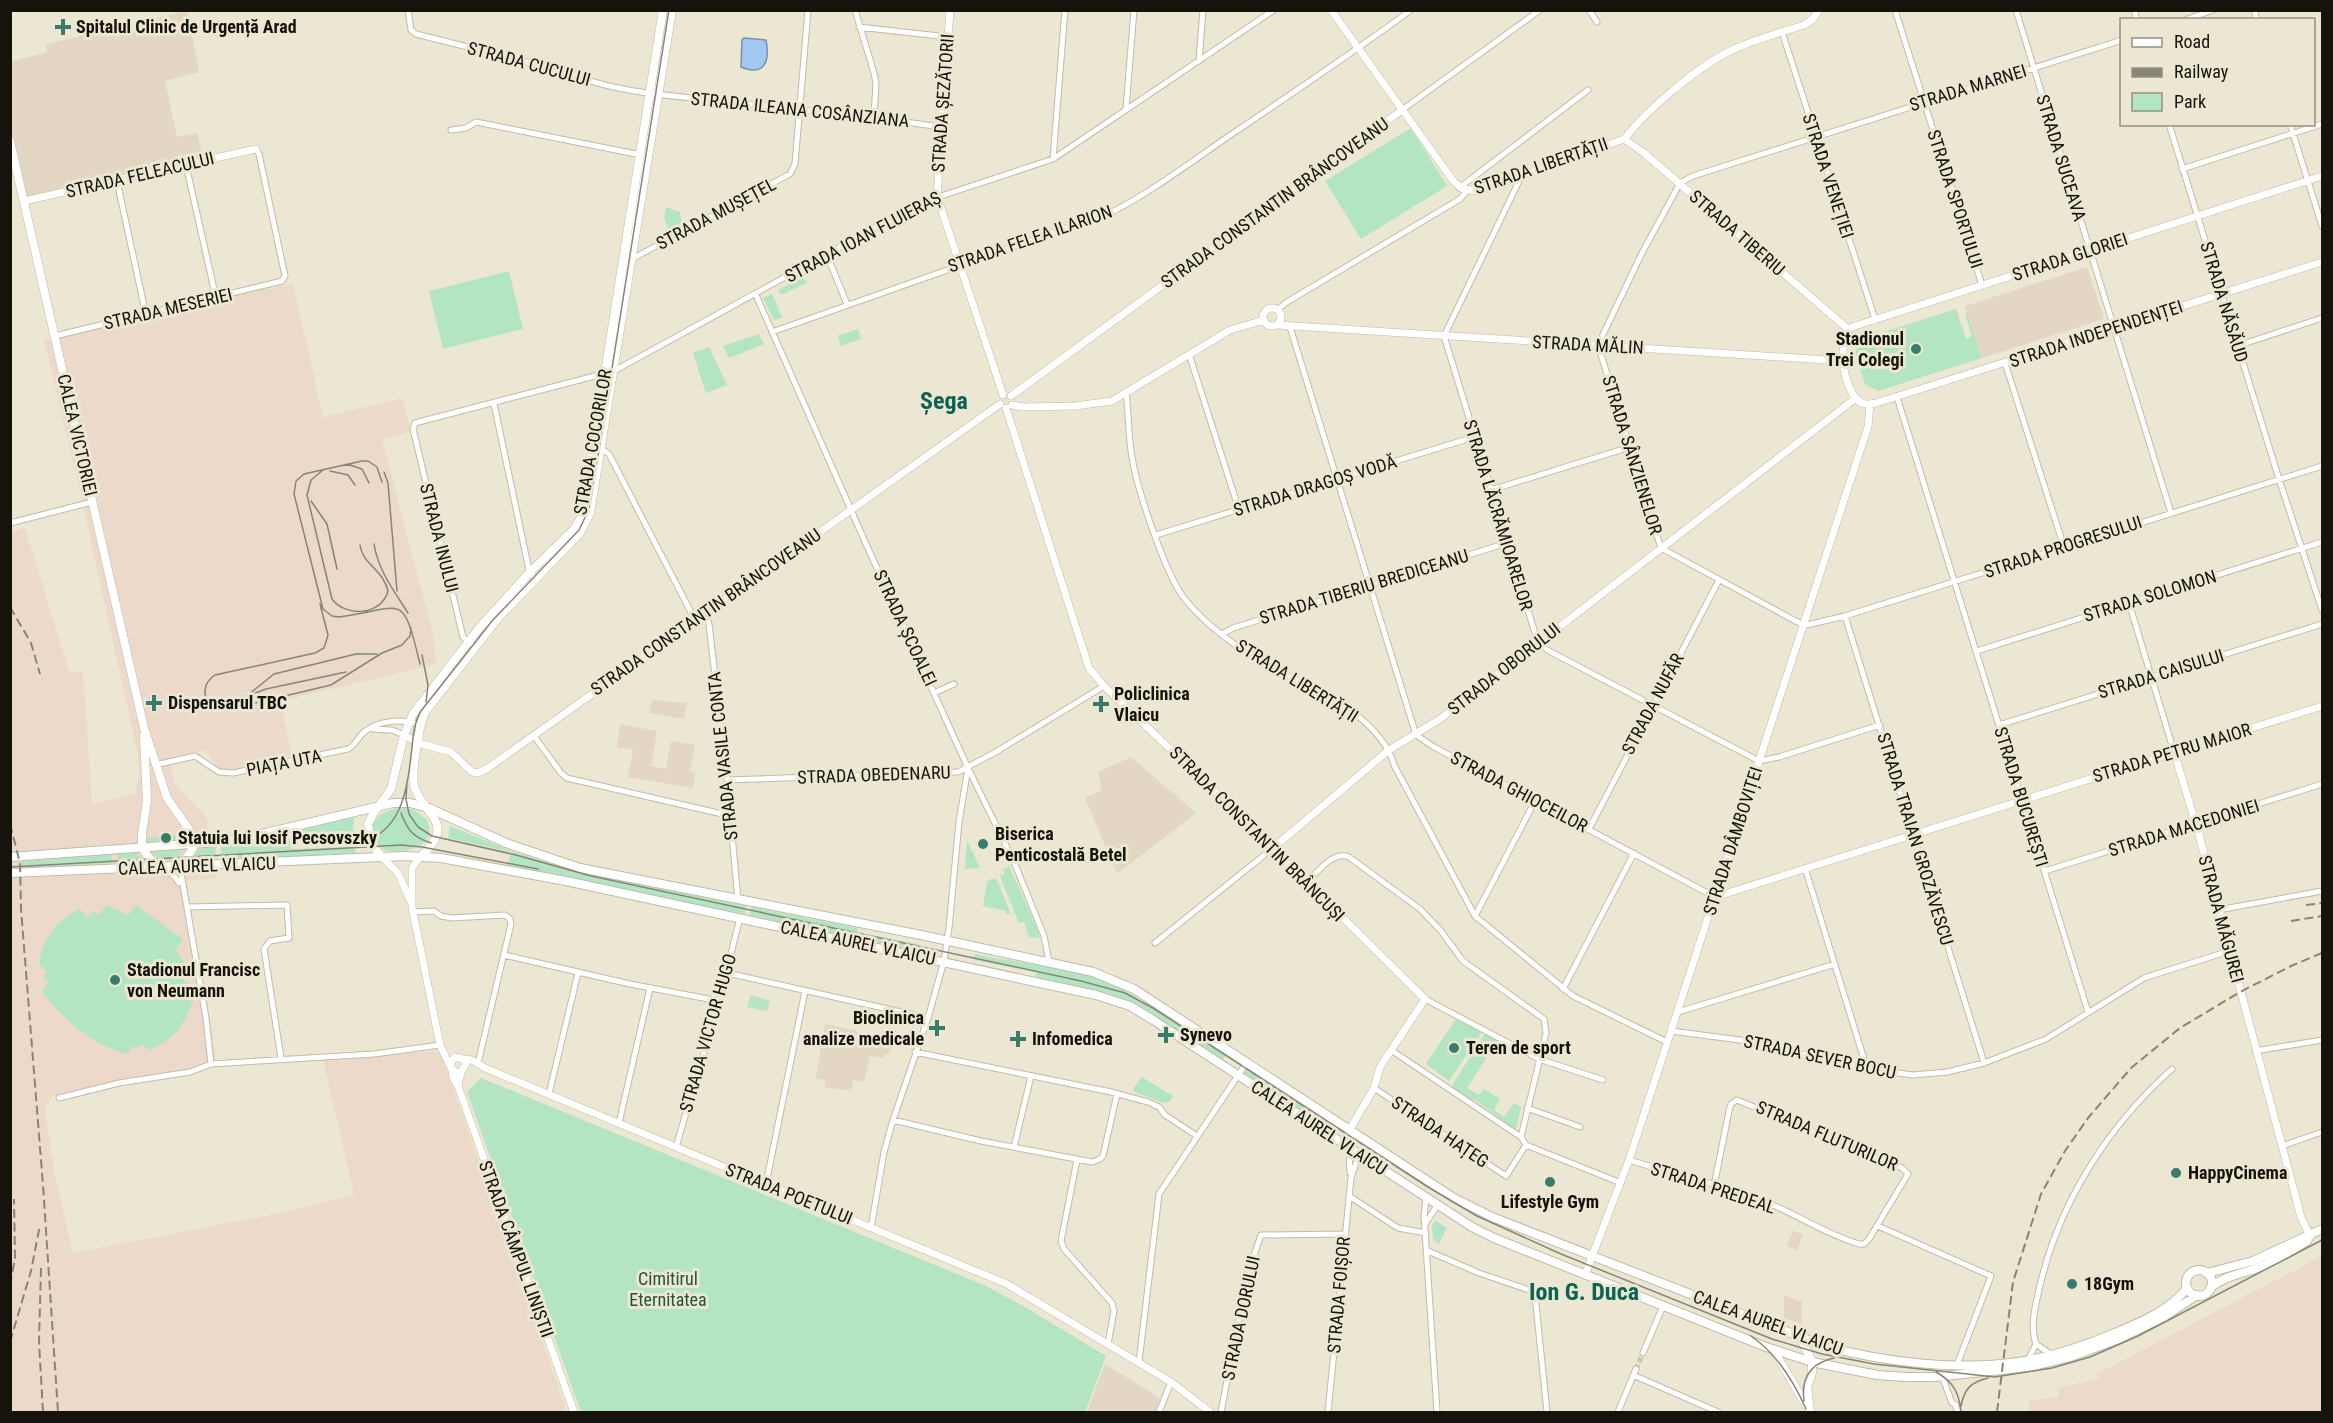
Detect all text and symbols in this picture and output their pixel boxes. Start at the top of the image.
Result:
place label: Spitalul Clinic de Urgență Arad [76,16,297,38]
marker: Spitalul Clinic de Urgență Arad [54,18,72,36]
legend [2120,18,2315,126]
text: Road [2174,31,2210,52]
street label: STRADA ȘEZĂTORII [927,33,959,173]
street label: STRADA CUCULUI [465,37,593,90]
street label: STRADA MARNEI [1907,60,2029,115]
text: Railway [2174,61,2229,82]
street label: STRADA ILEANA COSÂNZIANA [690,88,911,131]
text: Park [2174,91,2206,112]
street label: STRADA SUCEAVA [2032,92,2091,224]
street label: STRADA VENEȚIEI [1797,111,1859,241]
street label: STRADA CONSTANTIN BRÂNCOVEANU [1157,113,1393,292]
street label: STRADA SPORTULUI [1923,127,1988,271]
street label: STRADA LIBERTĂȚII [1471,133,1611,199]
street label: STRADA FELEACULUI [64,147,216,202]
street label: STRADA MUȘEȚEL [652,173,780,255]
street label: STRADA TIBERIU [1685,185,1789,280]
street label: STRADA IOAN FLUIERAȘ [781,187,945,287]
street label: STRADA FELEA ILARION [945,201,1115,277]
street label: STRADA GLORIEI [2009,228,2130,285]
street label: STRADA NĂSĂUD [2196,239,2253,365]
street label: STRADA MESERIEI [101,283,234,334]
street label: STRADA INDEPENDENȚEI [2006,296,2186,372]
place label: Stadionul Trei Colegi [1826,328,1904,370]
street label: STRADA MĂLIN [1532,331,1644,358]
marker: Stadionul Trei Colegi [1909,342,1923,356]
street label: STRADA COCORILOR [569,367,616,516]
street label: CALEA VICTORIEI [53,372,102,498]
street label: STRADA SÂNZIENELOR [1598,373,1667,537]
district label: Șega [920,387,968,415]
street label: STRADA LĂCRĂMIOARELOR [1459,417,1538,613]
street label: STRADA DRAGOȘ VODĂ [1231,451,1400,521]
street label: STRADA INULUI [416,481,463,595]
street label: STRADA PROGRESULUI [1981,511,2144,582]
street label: STRADA CONSTANTIN BRÂNCOVEANU [587,524,825,699]
street label: STRADA TIBERIU BREDICEANU [1257,545,1471,628]
street label: STRADA SOLOMON [2081,565,2219,626]
street label: STRADA ȘCOALEI [868,566,942,690]
street label: STRADA OBORULUI [1443,618,1564,719]
street label: STRADA LIBERTĂȚII [1232,635,1362,727]
street label: STRADA CAISULUI [2095,644,2226,703]
street label: STRADA NUFĂR [1617,649,1688,758]
street label: STRADA VASILE CONTA [703,670,742,841]
place label: Policlinica Vlaicu [1114,683,1190,725]
place label: Dispensarul TBC [168,692,287,713]
marker: Dispensarul TBC [145,694,163,712]
marker: Policlinica Vlaicu [1092,695,1110,713]
street label: STRADA PETRU MAIOR [2090,718,2254,787]
street label: STRADA BUCUREȘTI [1989,724,2053,870]
street label: STRADA TRAIAN GROZĂVESCU [1873,730,1958,948]
street label: STRADA CONSTANTIN BRÂNCUȘI [1165,742,1349,926]
street label: PIAȚA UTA [244,745,324,781]
street label: STRADA GHIOCEILOR [1447,747,1592,837]
street label: STRADA OBEDENARU [797,761,951,788]
street label: STRADA DÂMBOVIȚEI [1699,764,1767,918]
street label: STRADA MACEDONIEI [2106,795,2262,860]
place label: Biserica Penticostală Betel [995,823,1127,865]
place label: Statuia lui Iosif Pecsovszky [178,827,377,848]
marker: Statuia lui Iosif Pecsovszky [159,831,173,845]
marker: Biserica Penticostală Betel [976,837,990,851]
street label: CALEA AUREL VLAICU [118,852,276,879]
street label: STRADA MĂGUREI [2194,853,2249,985]
street label: CALEA AUREL VLAICU [779,916,938,969]
street label: STRADA VICTOR HUGO [675,951,740,1115]
place label: Stadionul Francisc von Neumann [127,959,260,1001]
marker: Stadionul Francisc von Neumann [108,973,122,987]
place label: Bioclinica analize medicale [803,1007,924,1049]
marker: Bioclinica analize medicale [928,1019,946,1037]
place label: Synevo [1180,1024,1232,1045]
marker: Synevo [1157,1026,1175,1044]
place label: Infomedica [1032,1028,1113,1049]
marker: Infomedica [1009,1030,1027,1048]
street label: STRADA SEVER BOCU [1742,1030,1898,1083]
place label: Teren de sport [1466,1037,1571,1058]
marker: Teren de sport [1447,1041,1461,1055]
street label: CALEA AUREL VLAICU [1247,1076,1391,1179]
street label: STRADA HAȚEG [1387,1091,1493,1173]
street label: STRADA FLUTURILOR [1753,1096,1902,1175]
street label: STRADA PREDEAL [1648,1157,1779,1218]
street label: STRADA CÂMPUL LINIȘTII [474,1158,558,1340]
street label: STRADA POETULUI [723,1158,856,1229]
place label: HappyCinema [2188,1162,2287,1183]
marker: HappyCinema [2169,1166,2183,1180]
marker: Lifestyle Gym [1543,1175,1557,1189]
place label: Lifestyle Gym [1501,1191,1599,1212]
street label: STRADA FOIȘOR [1323,1235,1355,1354]
street label: STRADA DORULUI [1217,1254,1264,1382]
park label: Cimitirul Eternitatea [629,1268,707,1310]
place label: 18Gym [2084,1273,2134,1294]
marker: 18Gym [2065,1277,2079,1291]
district label: Ion G. Duca [1529,1278,1639,1306]
street label: CALEA AUREL VLAICU [1690,1286,1846,1359]

